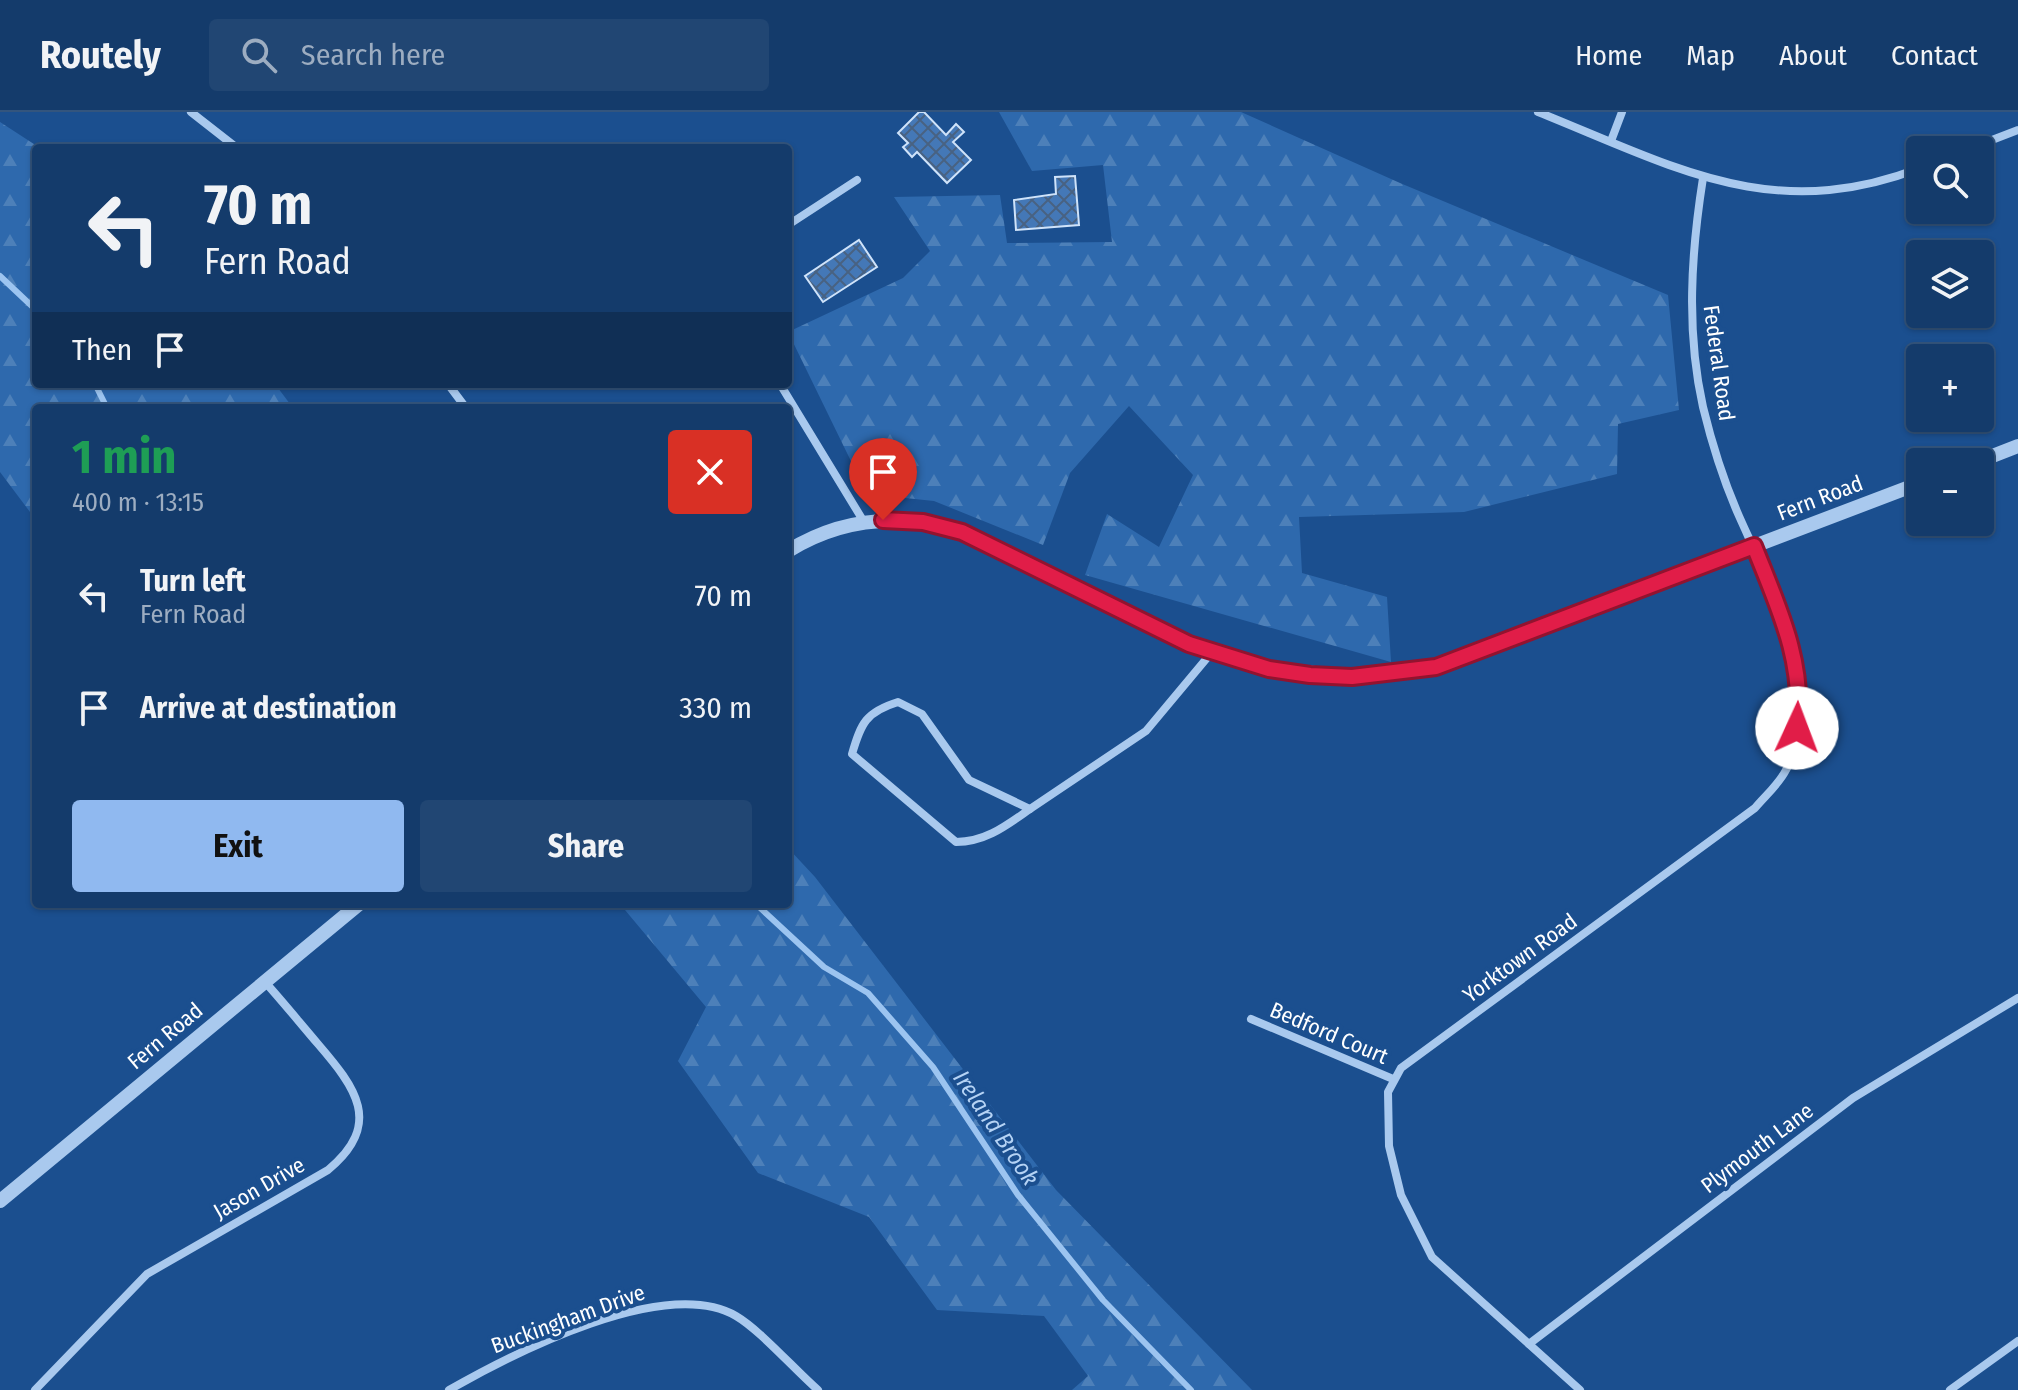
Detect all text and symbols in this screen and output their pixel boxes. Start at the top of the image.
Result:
search box [209,19,769,91]
text: Routely [40,32,161,78]
icon: search [237,33,281,77]
text: Search here [301,37,445,73]
text: Home [1575,39,1642,72]
text: Map [1686,39,1735,72]
text: About [1779,39,1847,72]
text: Contact [1891,39,1978,72]
map controls [1906,136,1994,536]
button: search [1906,136,1994,224]
text: 70 m [204,172,312,239]
icon: left [72,176,176,280]
text: Fern Road [204,240,351,284]
button: layers [1906,240,1994,328]
street label: Federal Road [1698,303,1740,423]
icon: arrive [148,328,192,372]
text: Then [72,332,132,368]
button: + [1906,344,1994,432]
text: 1 min [72,428,177,486]
button: close [668,430,752,514]
pin [849,438,917,520]
button: − [1906,448,1994,536]
icon: arrive [861,450,905,494]
street label: Fern Road [1773,469,1867,527]
text: 400 m · 13:15 [72,487,204,518]
text: Turn left [140,563,246,599]
icon: left [72,574,116,618]
text: 70 m [694,578,752,614]
text: Fern Road [140,599,246,630]
icon: arrive [72,686,116,730]
position arrow [1755,686,1839,770]
text: Arrive at destination [140,690,397,726]
text: 330 m [679,690,752,726]
button: Exit [72,800,404,892]
button: Share [420,800,752,892]
street label: Yorktown Road [1458,908,1582,1008]
street label: Bedford Court [1266,996,1393,1070]
street label: Fern Road [122,997,208,1075]
water label: Ireland Brook [947,1065,1045,1191]
street label: Plymouth Lane [1696,1097,1818,1199]
street label: Jason Drive [209,1151,309,1225]
street label: Buckingham Drive [487,1279,649,1359]

